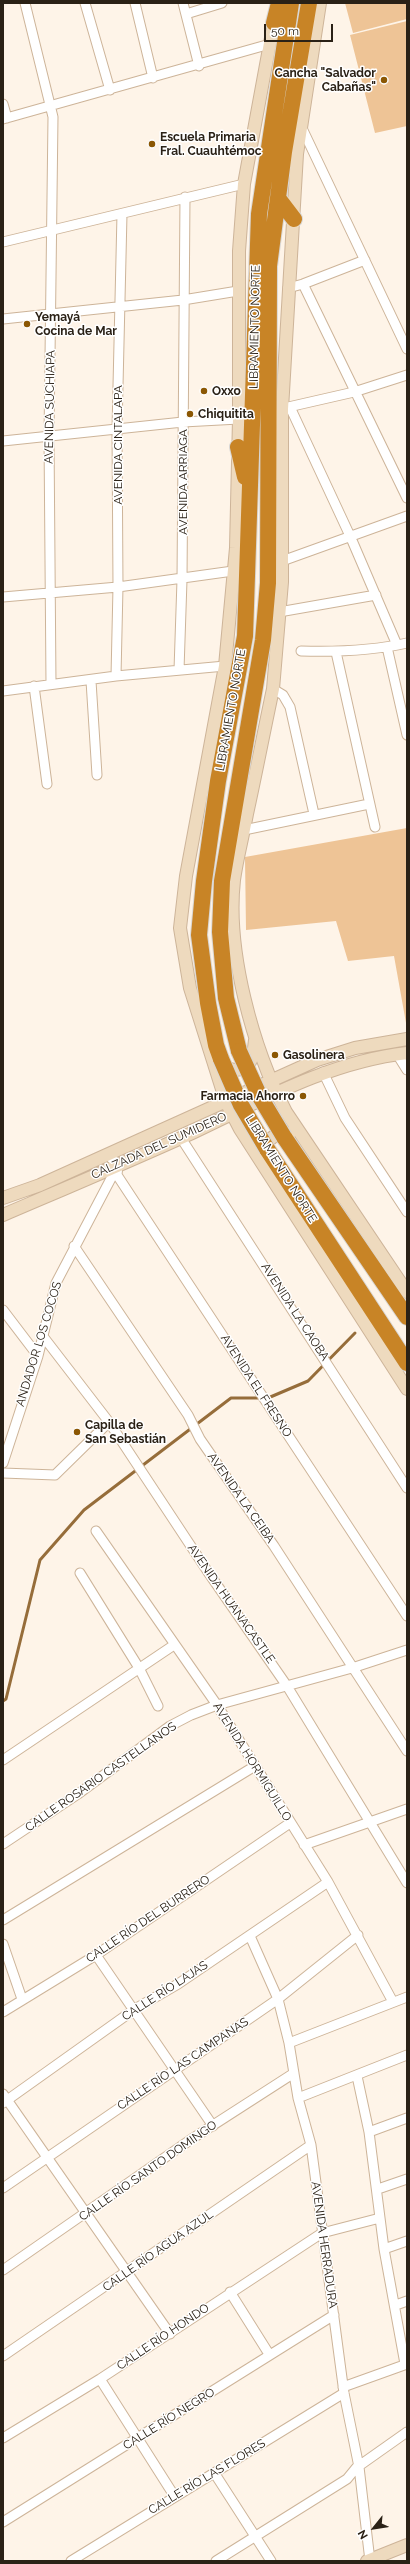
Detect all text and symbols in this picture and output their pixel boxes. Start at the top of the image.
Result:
scale bar [266,16,335,42]
text: 50 m [271,24,299,38]
place label: Cancha "Salvador Cabañas" [274,66,376,94]
marker: Cancha "Salvador Cabañas" [379,75,389,85]
place label: Escuela Primaria Fral. Cuauhtémoc [160,130,262,158]
marker: Escuela Primaria Fral. Cuauhtémoc [147,139,157,149]
street label: LIBRAMIENTO NORTE [247,265,263,389]
place label: Yemayá Cocina de Mar [35,310,117,338]
marker: Yemayá Cocina de Mar [22,319,32,329]
street label: AVENIDA SUCHIAPA [42,350,58,464]
place label: Oxxo [212,384,241,398]
street label: AVENIDA CINTALAPA [111,385,125,505]
marker: Oxxo [199,386,209,396]
place label: Chiquitita [198,407,254,421]
marker: Chiquitita [185,409,195,419]
street label: AVENIDA ARRIAGA [176,429,190,535]
street label: LIBRAMIENTO NORTE [213,648,249,772]
place label: Gasolinera [283,1048,345,1062]
marker: Gasolinera [270,1050,280,1060]
place label: Farmacia Ahorro [200,1089,295,1103]
marker: Farmacia Ahorro [298,1091,308,1101]
street label: CALZADA DEL SUMIDERO [89,1110,229,1182]
street label: LIBRAMIENTO NORTE [242,1113,320,1225]
street label: AVENIDA LA CAOBA [258,1260,332,1364]
street label: ANDADOR LOS COCOS [13,1280,65,1408]
street label: AVENIDA EL FRESNO [217,1332,295,1440]
place label: Capilla de San Sebastián [85,1418,166,1446]
marker: Capilla de San Sebastián [72,1427,82,1437]
street label: AVENIDA LA CEIBA [204,1450,278,1546]
street label: AVENIDA HUANACASTLE [184,1542,278,1666]
street label: AVENIDA HORMIGUILLO [210,1700,294,1824]
street label: CALLE ROSARIO CASTELLANOS [23,1719,179,1835]
street label: CALLE RÍO DEL BURRERO [83,1872,213,1966]
street label: CALLE RÍO LAJAS [119,1958,211,2024]
street label: CALLE RÍO LAS CAMPANAS [115,2015,251,2113]
street label: CALLE RÍO SANTO DOMINGO [76,2118,220,2224]
street label: AVENIDA HERRADURA [308,2181,340,2309]
street label: CALLE RÍO AGUA AZUL [100,2207,216,2295]
street label: CALLE RÍO HONDO [114,2301,212,2373]
street label: CALLE RÍO NEGRO [121,2385,217,2453]
street label: CALLE RÍO LAS FLORES [146,2436,268,2518]
north arrow [354,2508,394,2548]
text: N [355,2527,371,2541]

